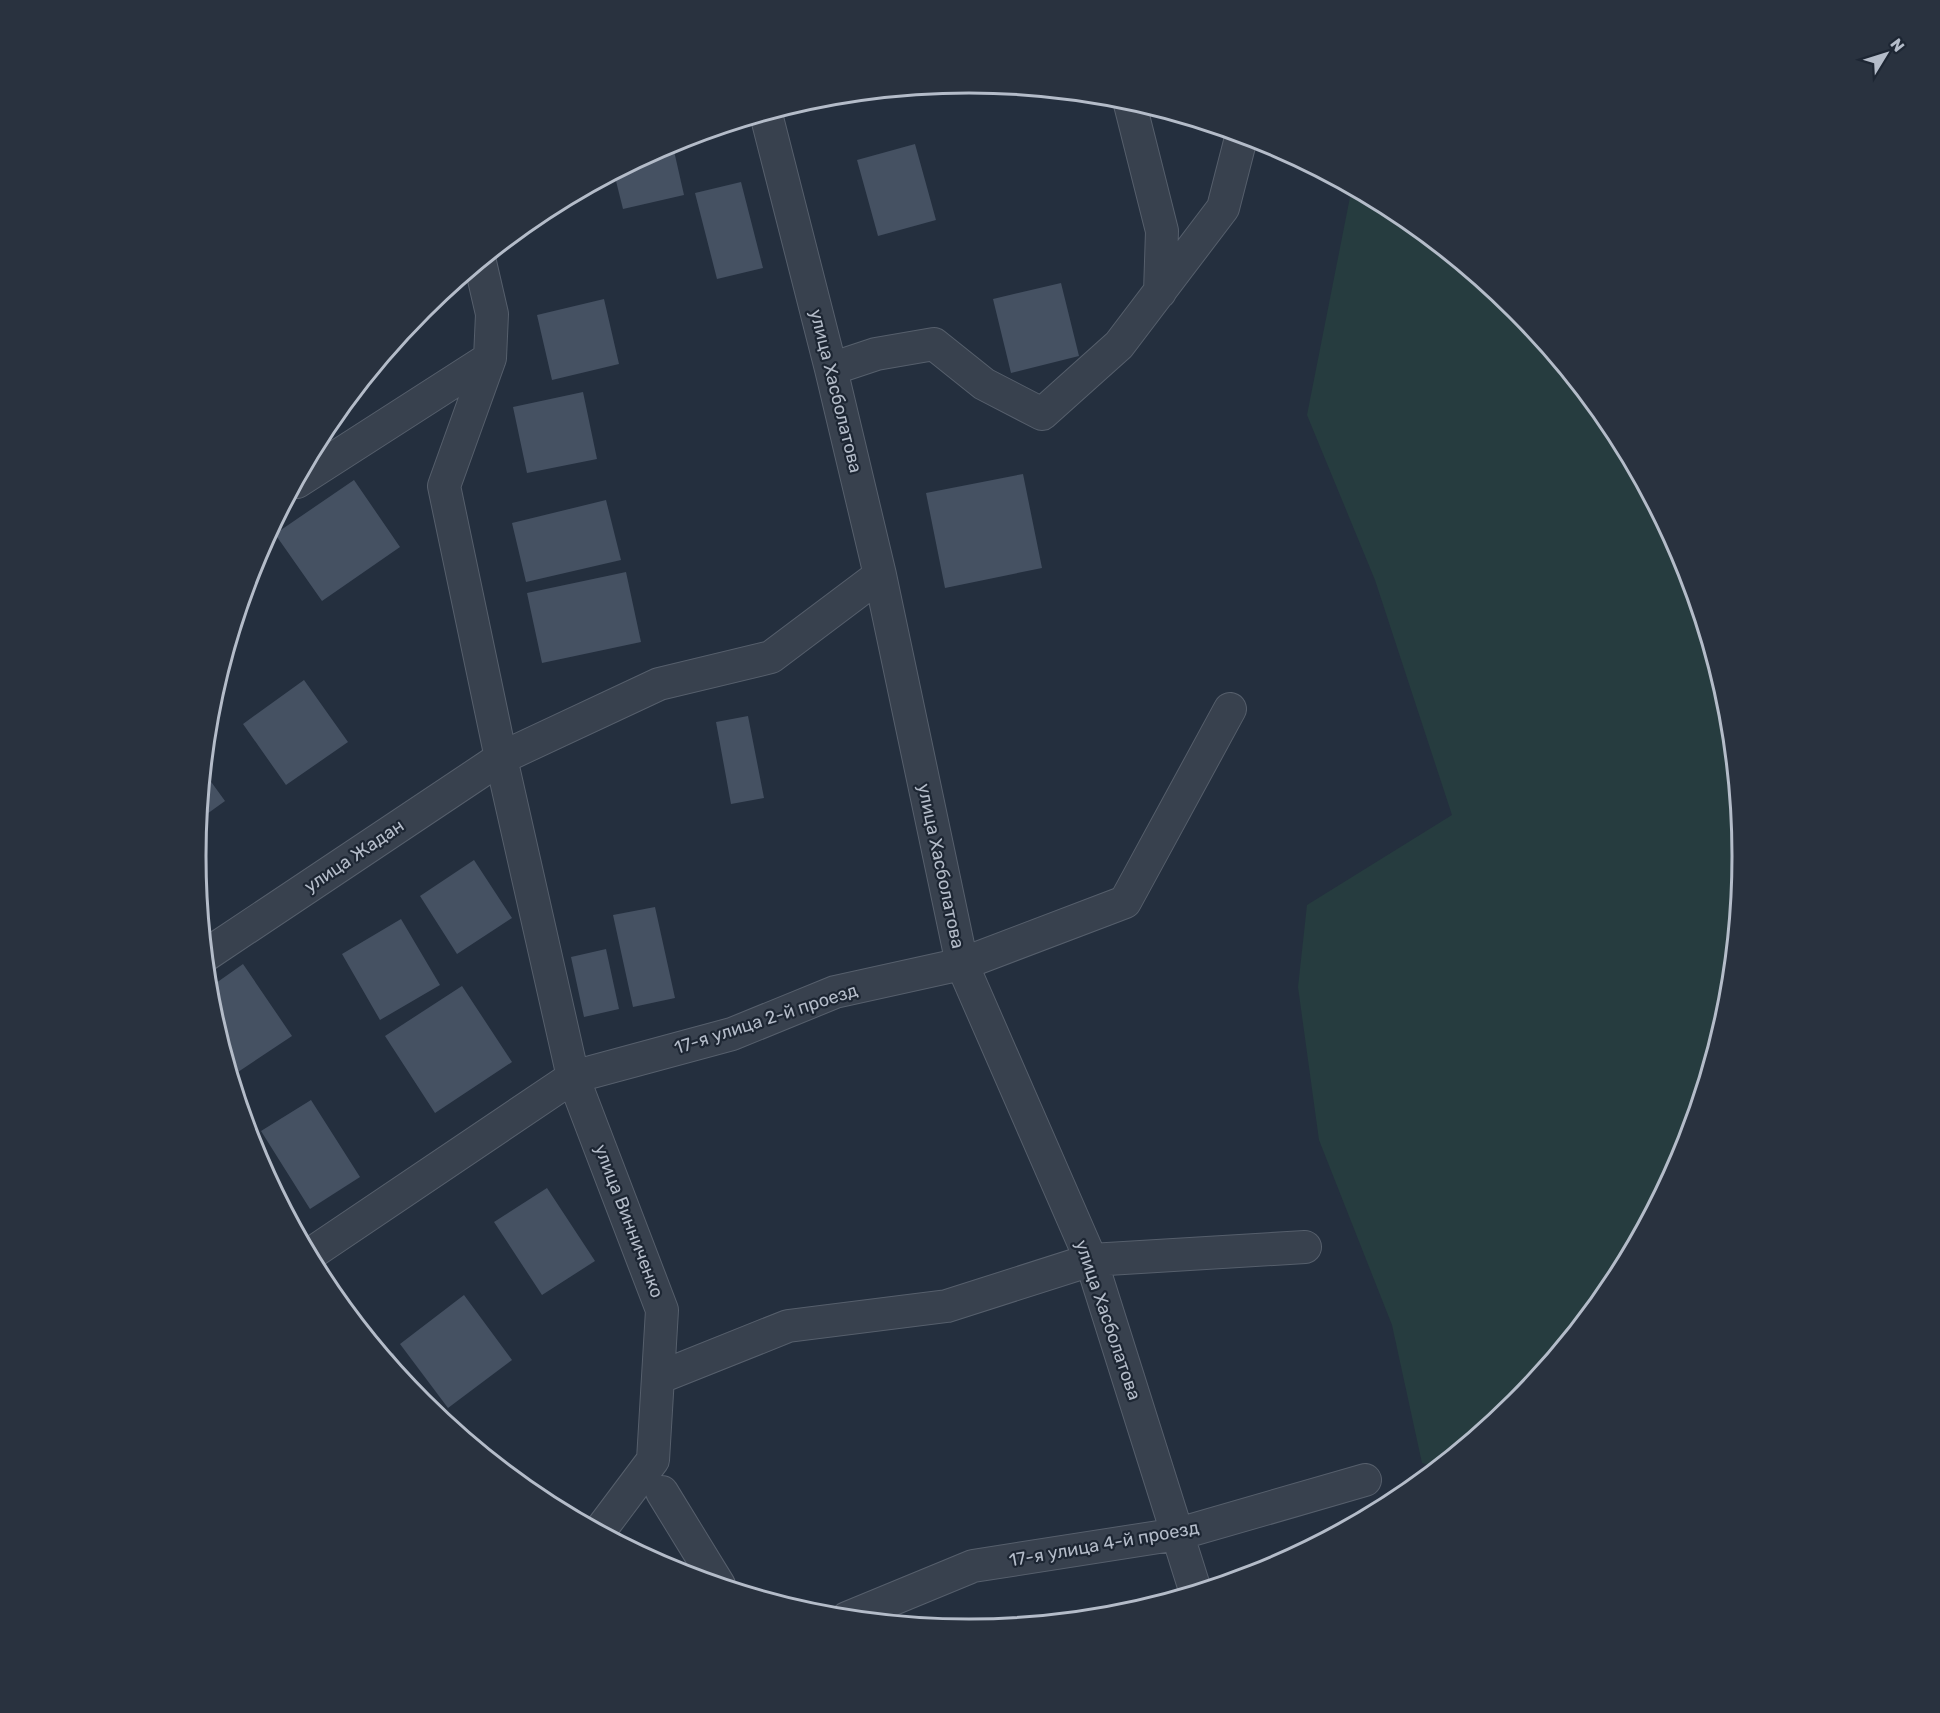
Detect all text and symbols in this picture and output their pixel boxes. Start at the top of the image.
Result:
north arrow [1856,24,1916,84]
text: N [1886,35,1908,55]
street label: улица Хасболатова [805,307,867,475]
street label: улица Хасболатова [913,782,969,950]
street label: улица Жадан [300,815,408,897]
street label: 17-я улица 2-й проезд [672,979,861,1059]
street label: улица Винниченко [590,1141,668,1301]
street label: улица Хасболатова [1070,1237,1146,1403]
street label: 17-я улица 4-й проезд [1007,1516,1201,1572]

